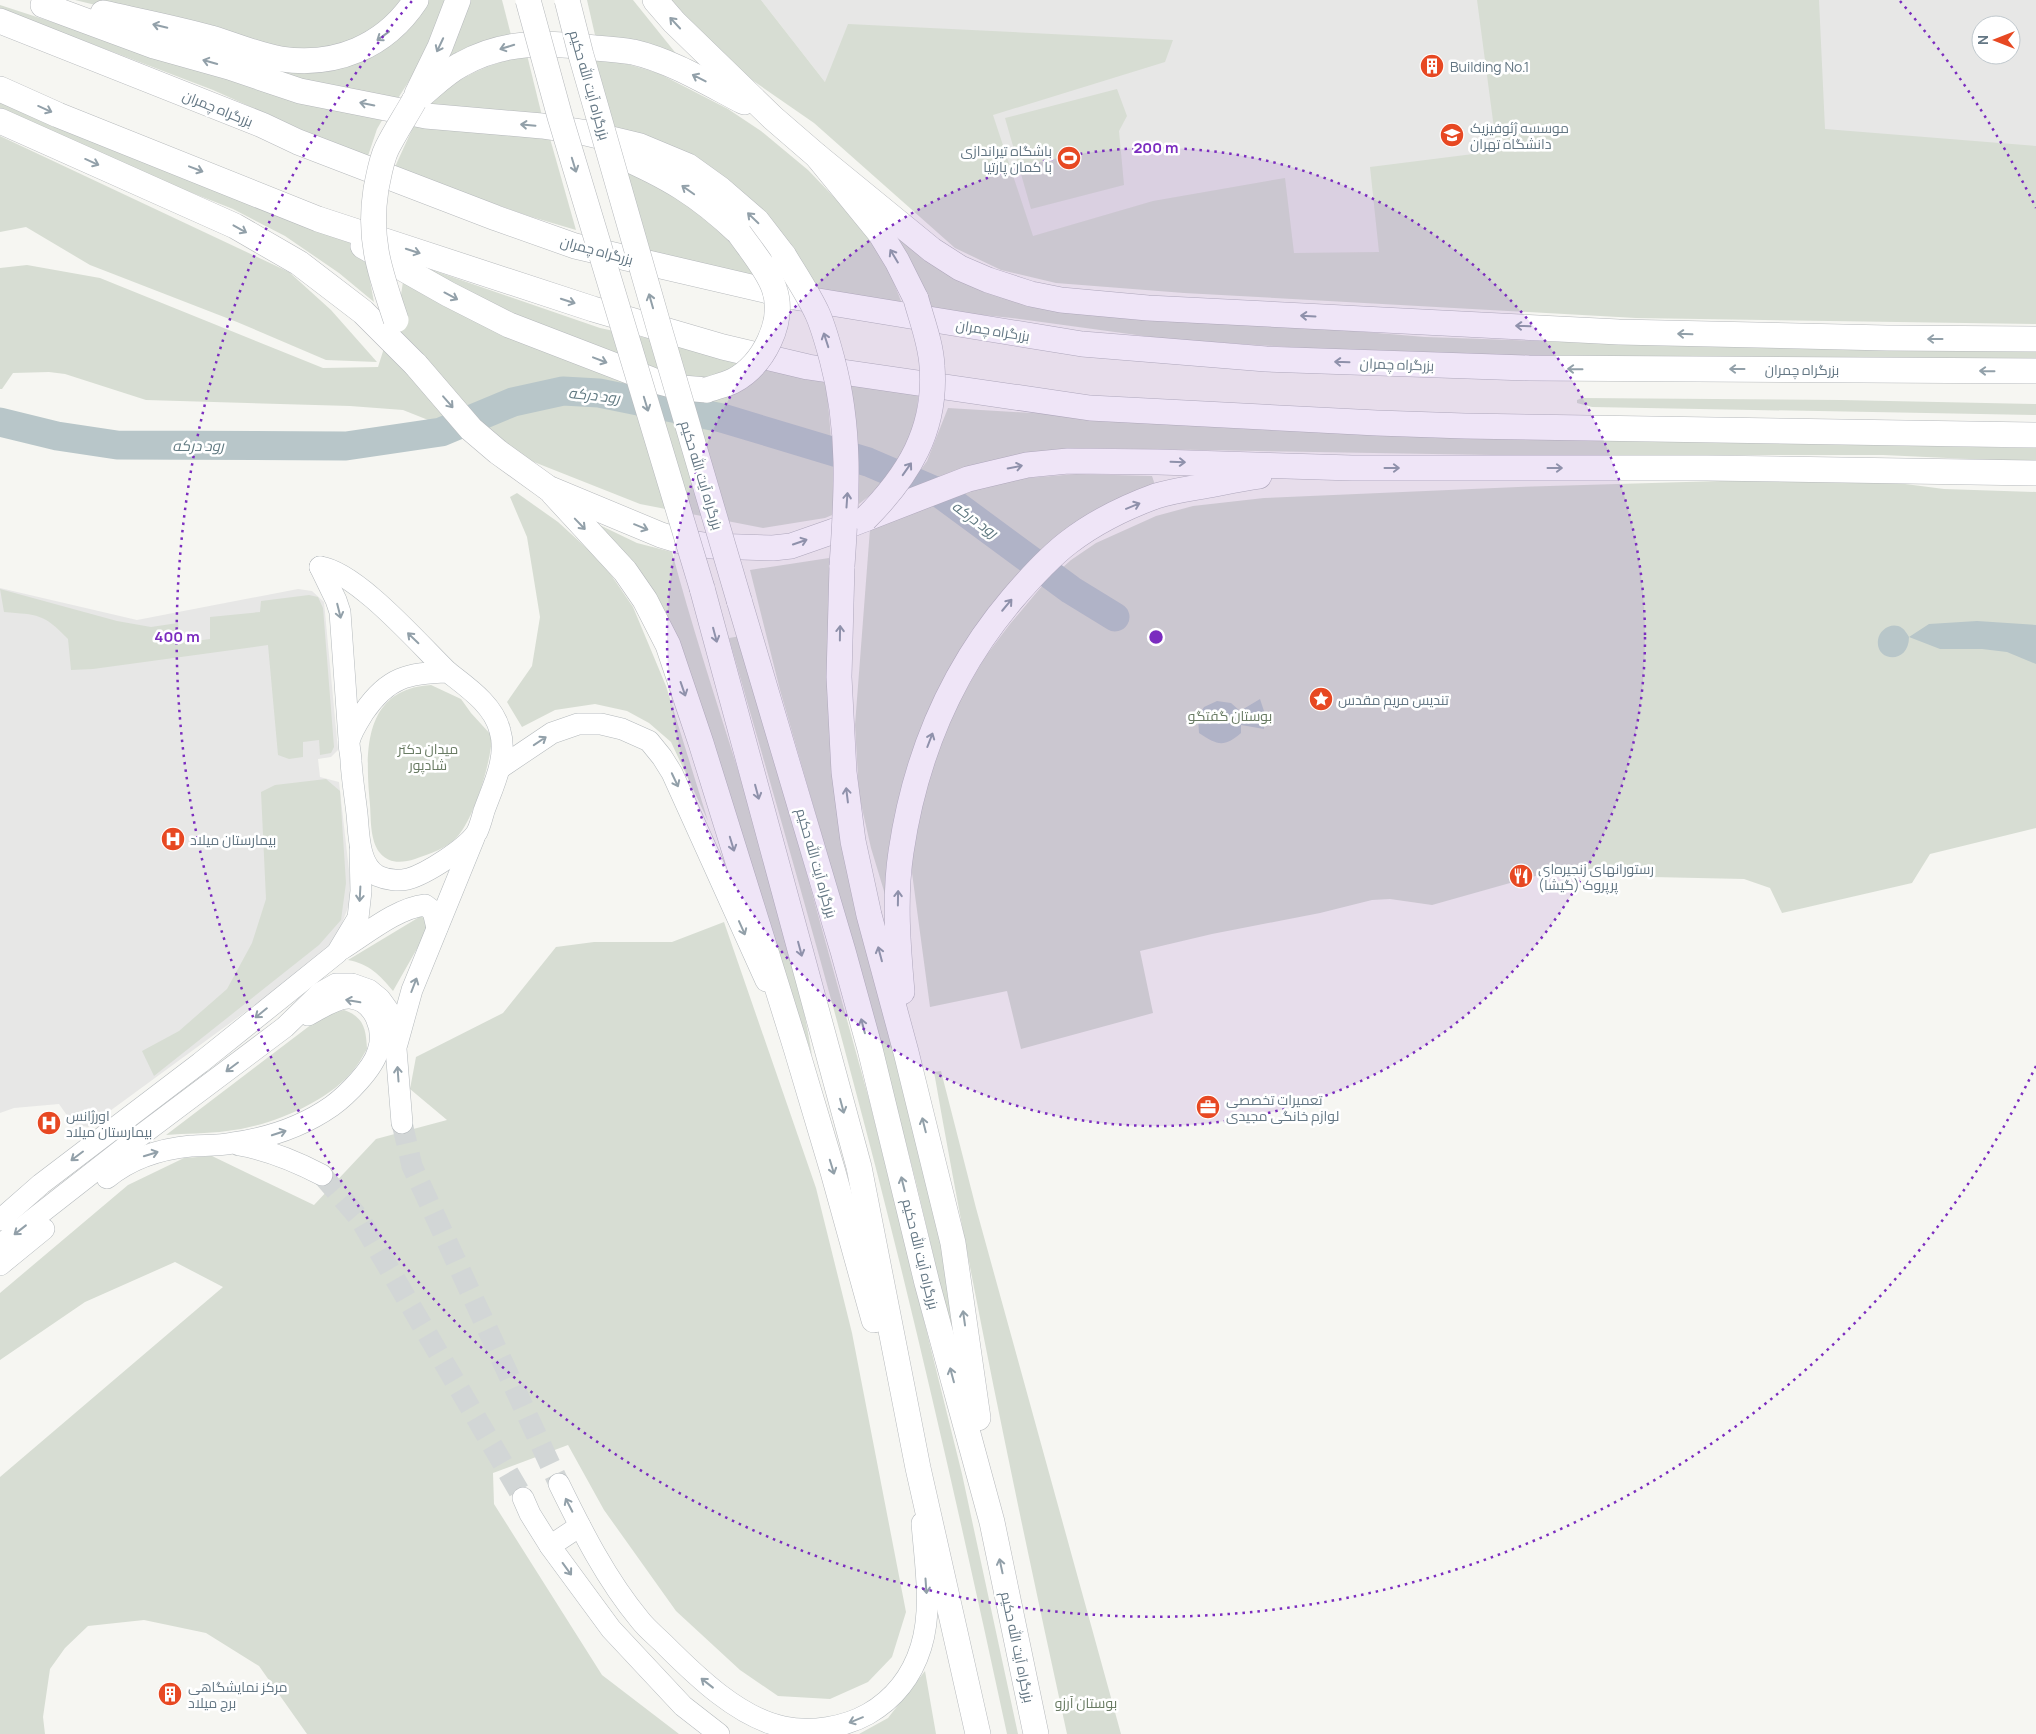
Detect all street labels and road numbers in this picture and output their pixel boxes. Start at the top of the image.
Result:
street label: بزرگراه آیت الله حکیم [564,28,615,142]
street label: بزرگراه چمران [180,85,256,132]
street label: بزرگراه چمران [558,231,635,270]
street label: بزرگراه چمران [955,315,1031,346]
street label: بزرگراه چمران [1359,353,1435,376]
street label: بزرگراه چمران [1765,360,1839,380]
street label: بزرگراه آیت الله حکیم [675,418,728,532]
street label: بزرگراه آیت الله حکیم [791,806,842,920]
street label: بزرگراه آیت الله حکیم [897,1197,944,1312]
street label: بزرگراه آیت الله حکیم [996,1590,1039,1705]

